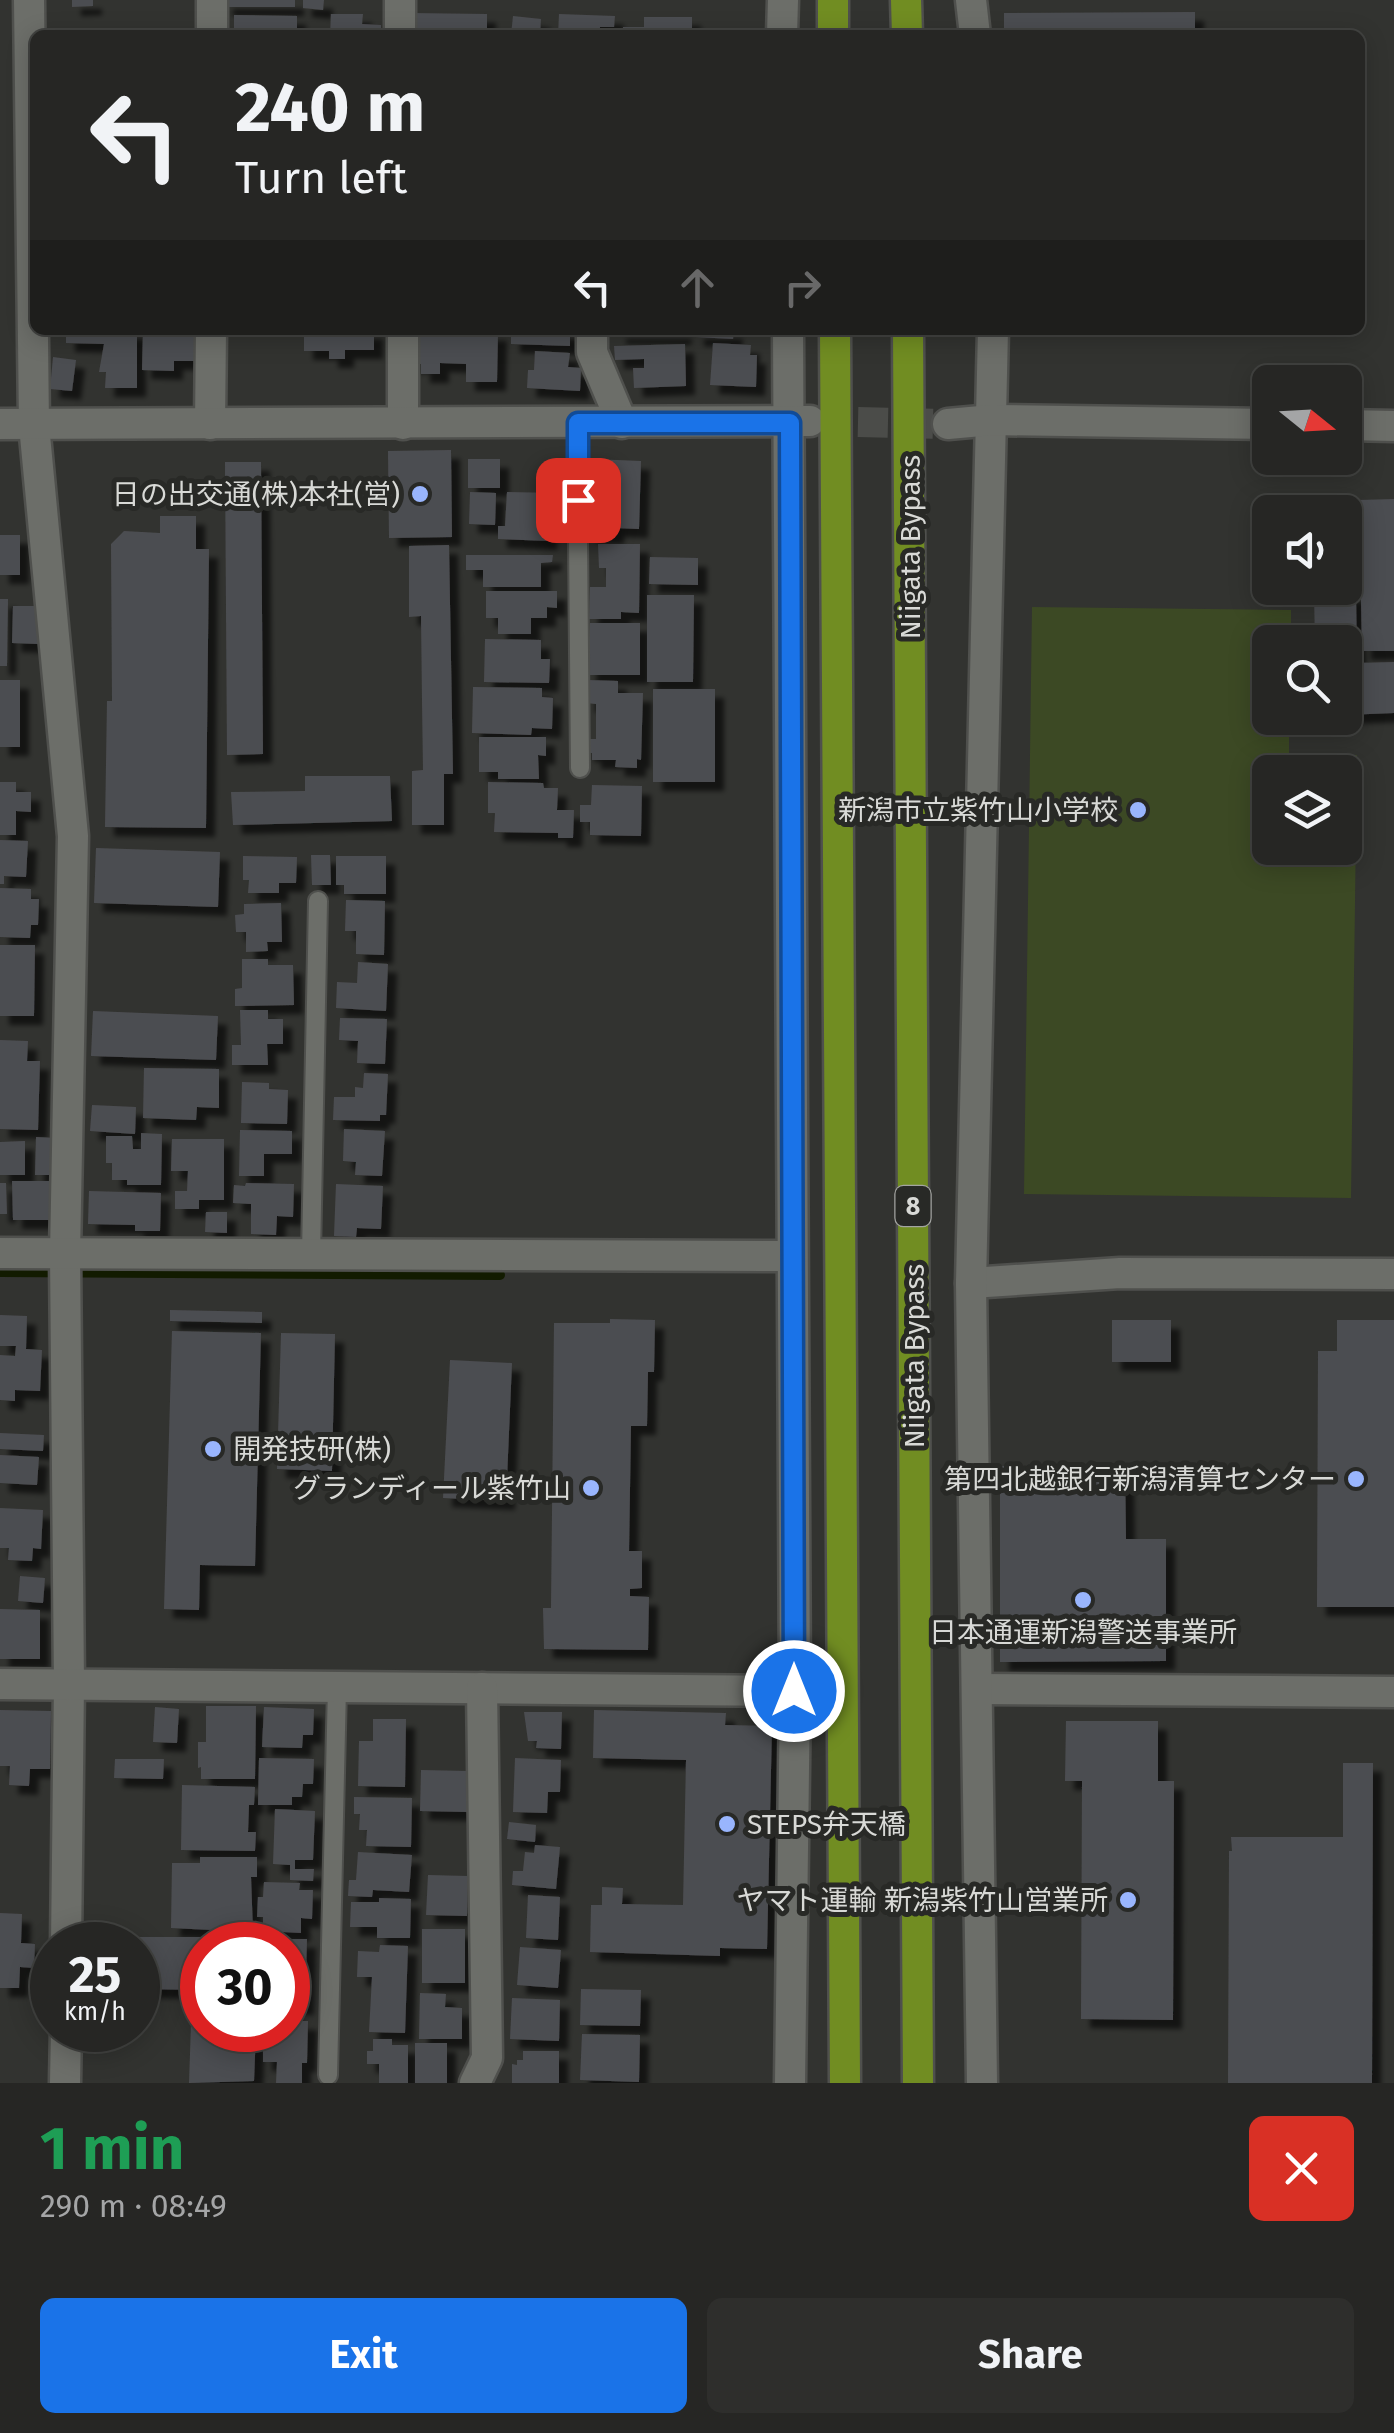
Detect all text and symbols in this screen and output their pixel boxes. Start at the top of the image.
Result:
text: 240 m [235,66,425,150]
icon: left [70,70,200,200]
text: Turn left [235,151,407,205]
icon: left [565,260,620,315]
icon: ahead [670,260,725,315]
icon: right [775,260,830,315]
north arrow [1252,365,1362,475]
map controls [1252,365,1362,865]
street label: Niigata Bypass [894,455,927,639]
pin [536,458,621,543]
icon: arrive [551,473,606,528]
place label: 日の出交通(株)本社(営) [112,478,400,511]
marker: 日の出交通(株)本社(営) [409,483,431,505]
button: sound [1252,495,1362,605]
button: search [1252,625,1362,735]
button: layers [1252,755,1362,865]
place label: 新潟市立紫竹山小学校 [838,794,1118,827]
marker: 新潟市立紫竹山小学校 [1127,799,1149,821]
road number: 8 [896,1186,930,1226]
street label: Niigata Bypass [898,1264,931,1448]
place label: 開発技研(株) [233,1433,391,1466]
marker: 開発技研(株) [202,1438,224,1460]
place label: 第四北越銀行新潟清算センター [944,1463,1336,1496]
marker: 第四北越銀行新潟清算センター [1345,1468,1367,1490]
place label: グランディール紫竹山 [293,1472,571,1505]
marker: グランディール紫竹山 [580,1477,602,1499]
marker: 日本通運新潟警送事業所 [1072,1589,1094,1611]
place label: 日本通運新潟警送事業所 [929,1616,1237,1649]
position arrow [742,1639,846,1743]
place label: STEPS弁天橋 [747,1808,906,1841]
marker: STEPS弁天橋 [716,1813,738,1835]
place label: ヤマト運輸 新潟紫竹山営業所 [737,1884,1108,1917]
marker: ヤマト運輸 新潟紫竹山営業所 [1117,1889,1139,1911]
speed limit sign: 30 [180,1922,310,2052]
text: 25 [69,1945,121,2005]
text: km/h [64,1997,126,2027]
text: 1 min [40,2113,184,2185]
button: close [1249,2116,1354,2221]
text: 290 m · 08:49 [40,2187,227,2225]
button: Exit [40,2298,687,2413]
button: Share [707,2298,1354,2413]

